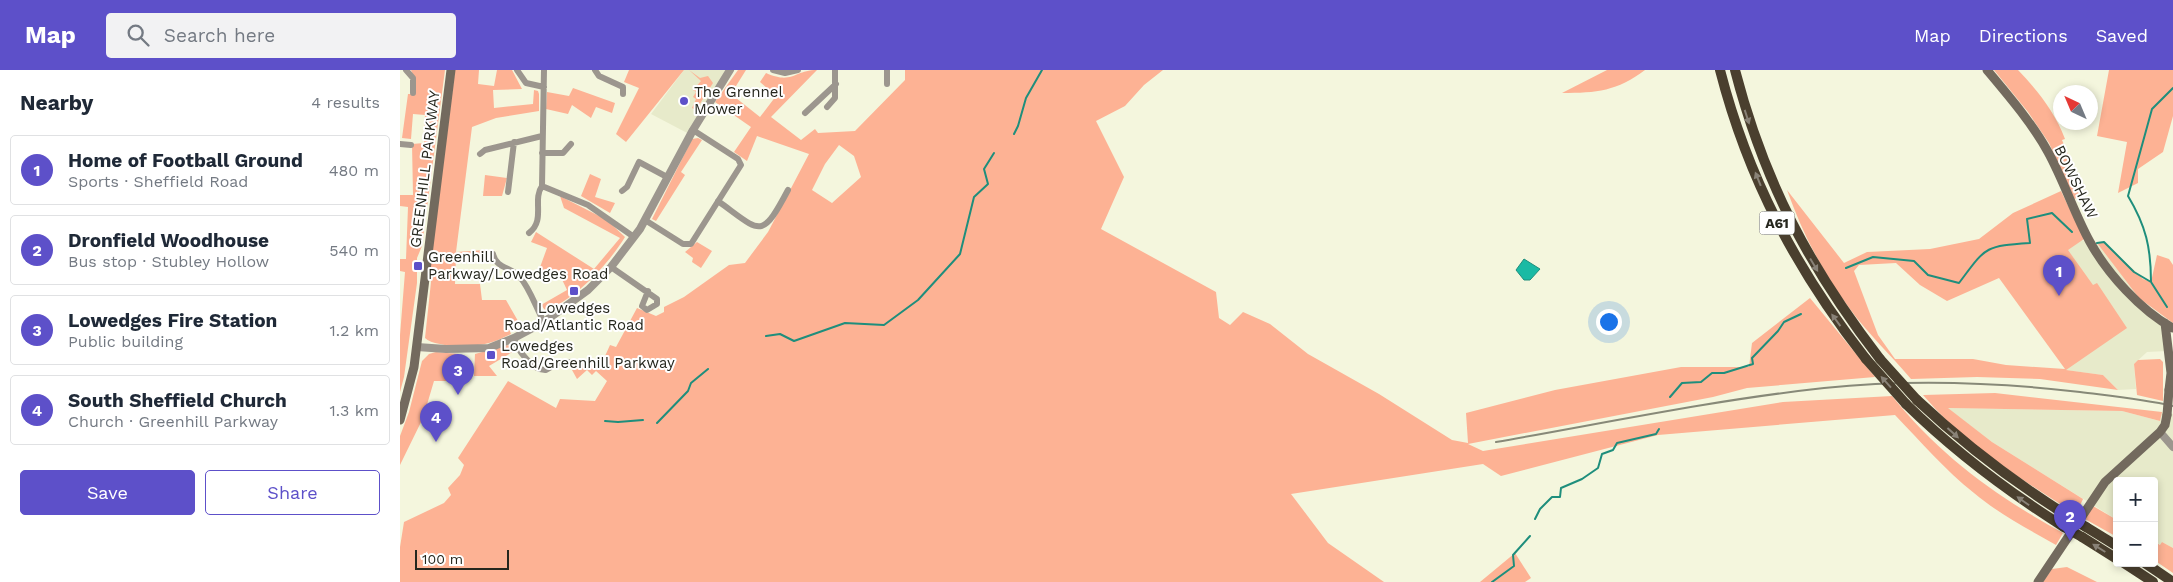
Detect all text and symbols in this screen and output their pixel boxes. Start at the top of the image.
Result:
search box [106,13,456,58]
text: Map [25,21,76,49]
icon: search [124,21,152,49]
text: Search here [164,24,275,47]
text: Map [1914,25,1951,46]
text: Directions [1979,25,2068,46]
text: Saved [2096,25,2148,46]
place label: The Grennel Mower [694,83,783,118]
north arrow [2053,85,2098,130]
street label: GREENHILL PARKWAY [406,89,444,249]
text: Nearby [20,90,93,115]
text: 4 results [311,93,380,112]
marker: The Grennel Mower [678,95,690,107]
one-way arrow [1744,110,1752,125]
street label: BOWSHAW [2050,142,2102,222]
text: Home of Football Ground [68,149,303,172]
text: 1 [34,161,40,180]
text: 480 m [329,161,379,180]
text: Sports · Sheffield Road [68,172,248,191]
one-way arrow [1753,172,1761,186]
road number: A61 [1760,212,1794,234]
text: Dronfield Woodhouse [68,229,269,252]
text: 2 [32,241,42,260]
text: 540 m [329,241,379,260]
place label: Greenhill Parkway/Lowedges Road [428,248,609,283]
text: Bus stop · Stubley Hollow [68,252,269,271]
pin: 1 [2043,255,2075,296]
one-way arrow [1810,257,1818,272]
marker: Greenhill Parkway/Lowedges Road [412,260,424,272]
marker: Lowedges Road/Atlantic Road [568,285,580,297]
place label: Lowedges Road/Atlantic Road [504,299,644,334]
text: Lowedges Fire Station [68,309,277,332]
your location [1596,309,1622,335]
one-way arrow [1831,314,1842,327]
text: 3 [32,321,42,340]
text: 1.2 km [329,321,379,340]
text: Public building [68,332,183,351]
place label: Lowedges Road/Greenhill Parkway [501,337,675,372]
marker: Lowedges Road/Greenhill Parkway [485,349,497,361]
pin: 3 [442,354,474,395]
one-way arrow [1880,375,1891,388]
text: South Sheffield Church [68,389,287,412]
text: 4 [32,401,42,420]
text: 1.3 km [329,401,379,420]
pin: 4 [420,401,452,442]
text: Church · Greenhill Parkway [68,412,278,431]
one-way arrow [1947,427,1959,439]
button: Save [20,470,195,515]
button: Share [205,470,380,515]
map controls [2113,477,2158,567]
button: + [2113,477,2158,522]
one-way arrow [2017,496,2030,506]
pin: 2 [2054,500,2086,541]
button: − [2113,522,2158,567]
one-way arrow [2093,543,2106,552]
scale bar [415,547,509,570]
text: 100 m [422,551,463,567]

